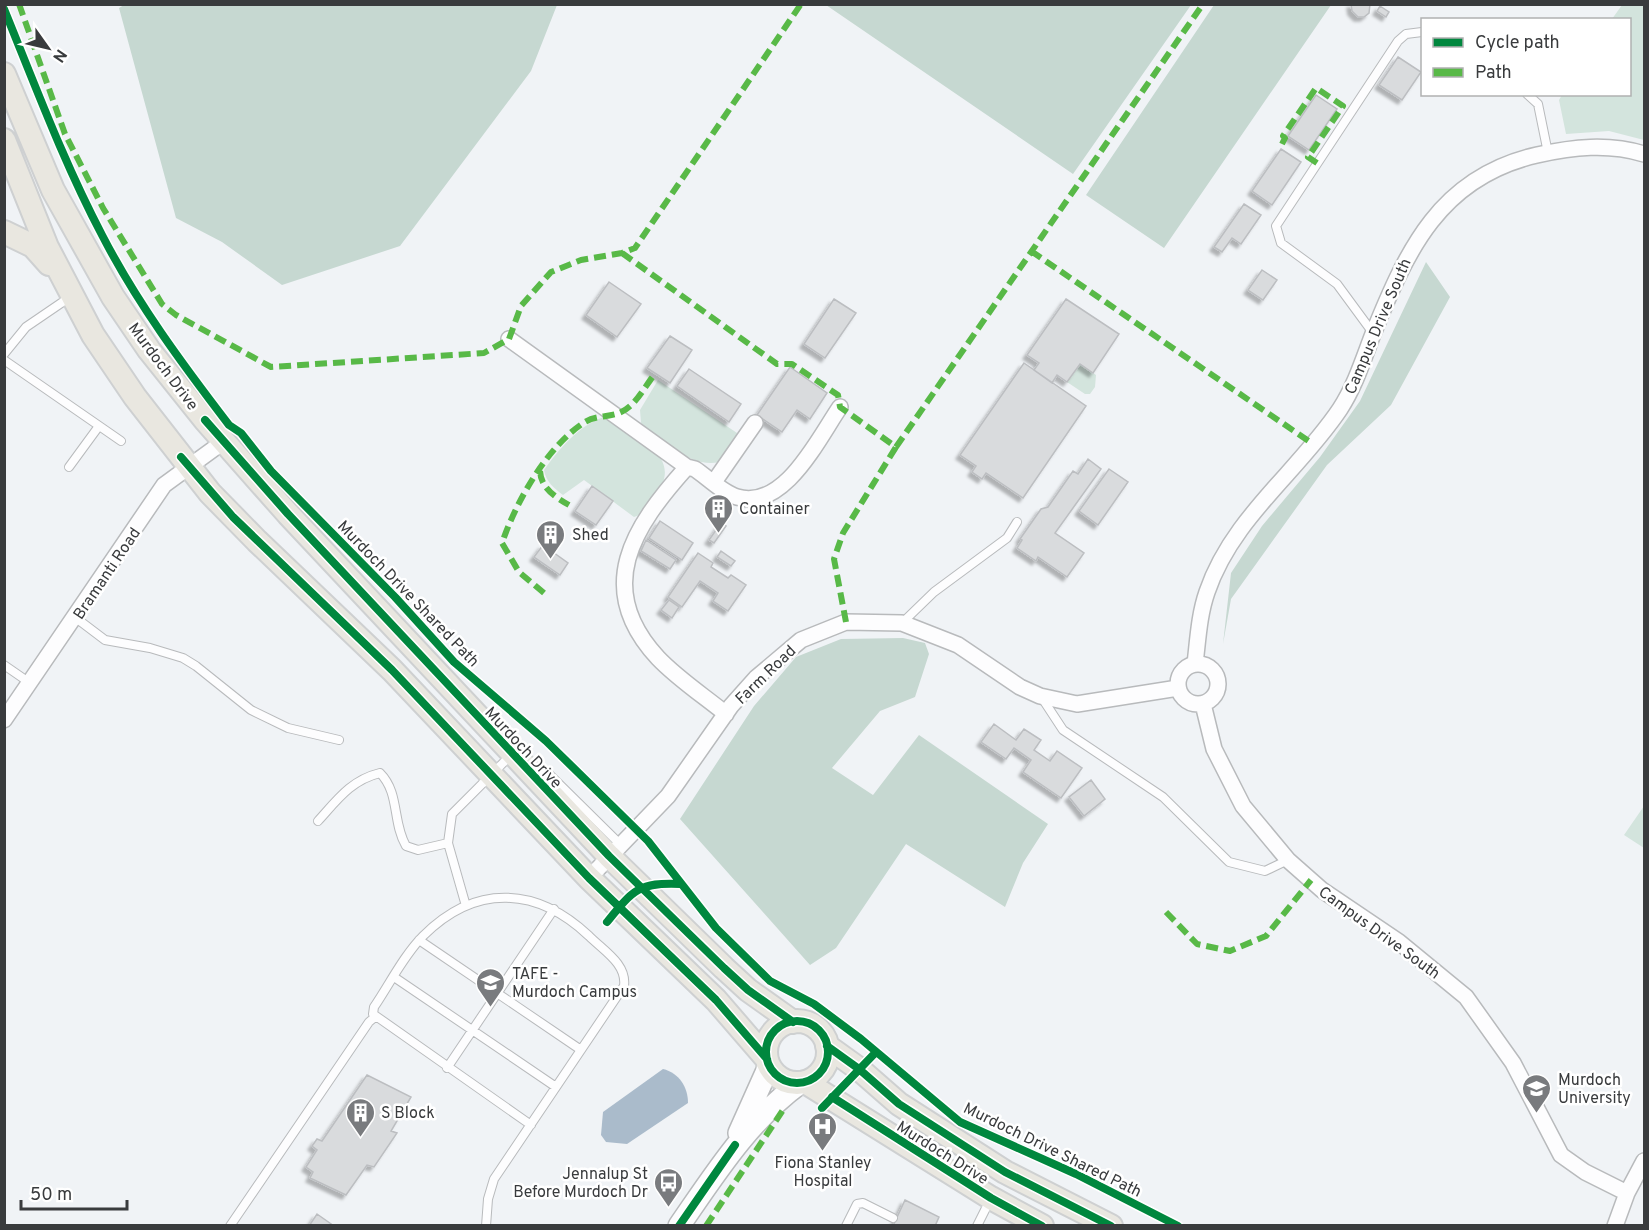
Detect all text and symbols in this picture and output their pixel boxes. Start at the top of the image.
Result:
north arrow [18,18,78,78]
legend [1421,18,1631,96]
text: Cycle path [1475,32,1560,55]
text: N [47,45,70,66]
text: Path [1475,62,1512,85]
street label: Campus Drive South [1341,256,1417,398]
street label: Murdoch Drive [123,319,202,415]
building icon: Container [702,492,734,534]
place label: Container [739,500,810,520]
street label: Murdoch Drive Shared Path [332,517,483,672]
building icon: Shed [535,518,567,560]
street label: Bramanti Road [70,524,146,624]
place label: Shed [572,526,609,546]
street label: Farm Road [732,642,801,709]
street label: Murdoch Drive [480,703,566,793]
street label: Campus Drive South [1314,883,1444,985]
place label: TAFE - Murdoch Campus [512,965,637,1003]
school or university icon: TAFE - Murdoch Campus [475,966,507,1008]
place label: Murdoch University [1558,1071,1631,1109]
school or university icon: Murdoch University [1521,1072,1553,1114]
building icon: S Block [344,1096,376,1138]
street label: Murdoch Drive Shared Path [960,1099,1145,1203]
place label: S Block [381,1104,435,1124]
hospital icon: Fiona Stanley Hospital [807,1110,839,1152]
street label: Murdoch Drive [892,1117,992,1190]
place label: Fiona Stanley Hospital [774,1154,872,1192]
place label: Jennalup St Before Murdoch Dr [513,1165,648,1203]
bus stop icon: Jennalup St Before Murdoch Dr [653,1166,685,1208]
scale bar [21,1173,128,1211]
text: 50 m [30,1184,72,1207]

